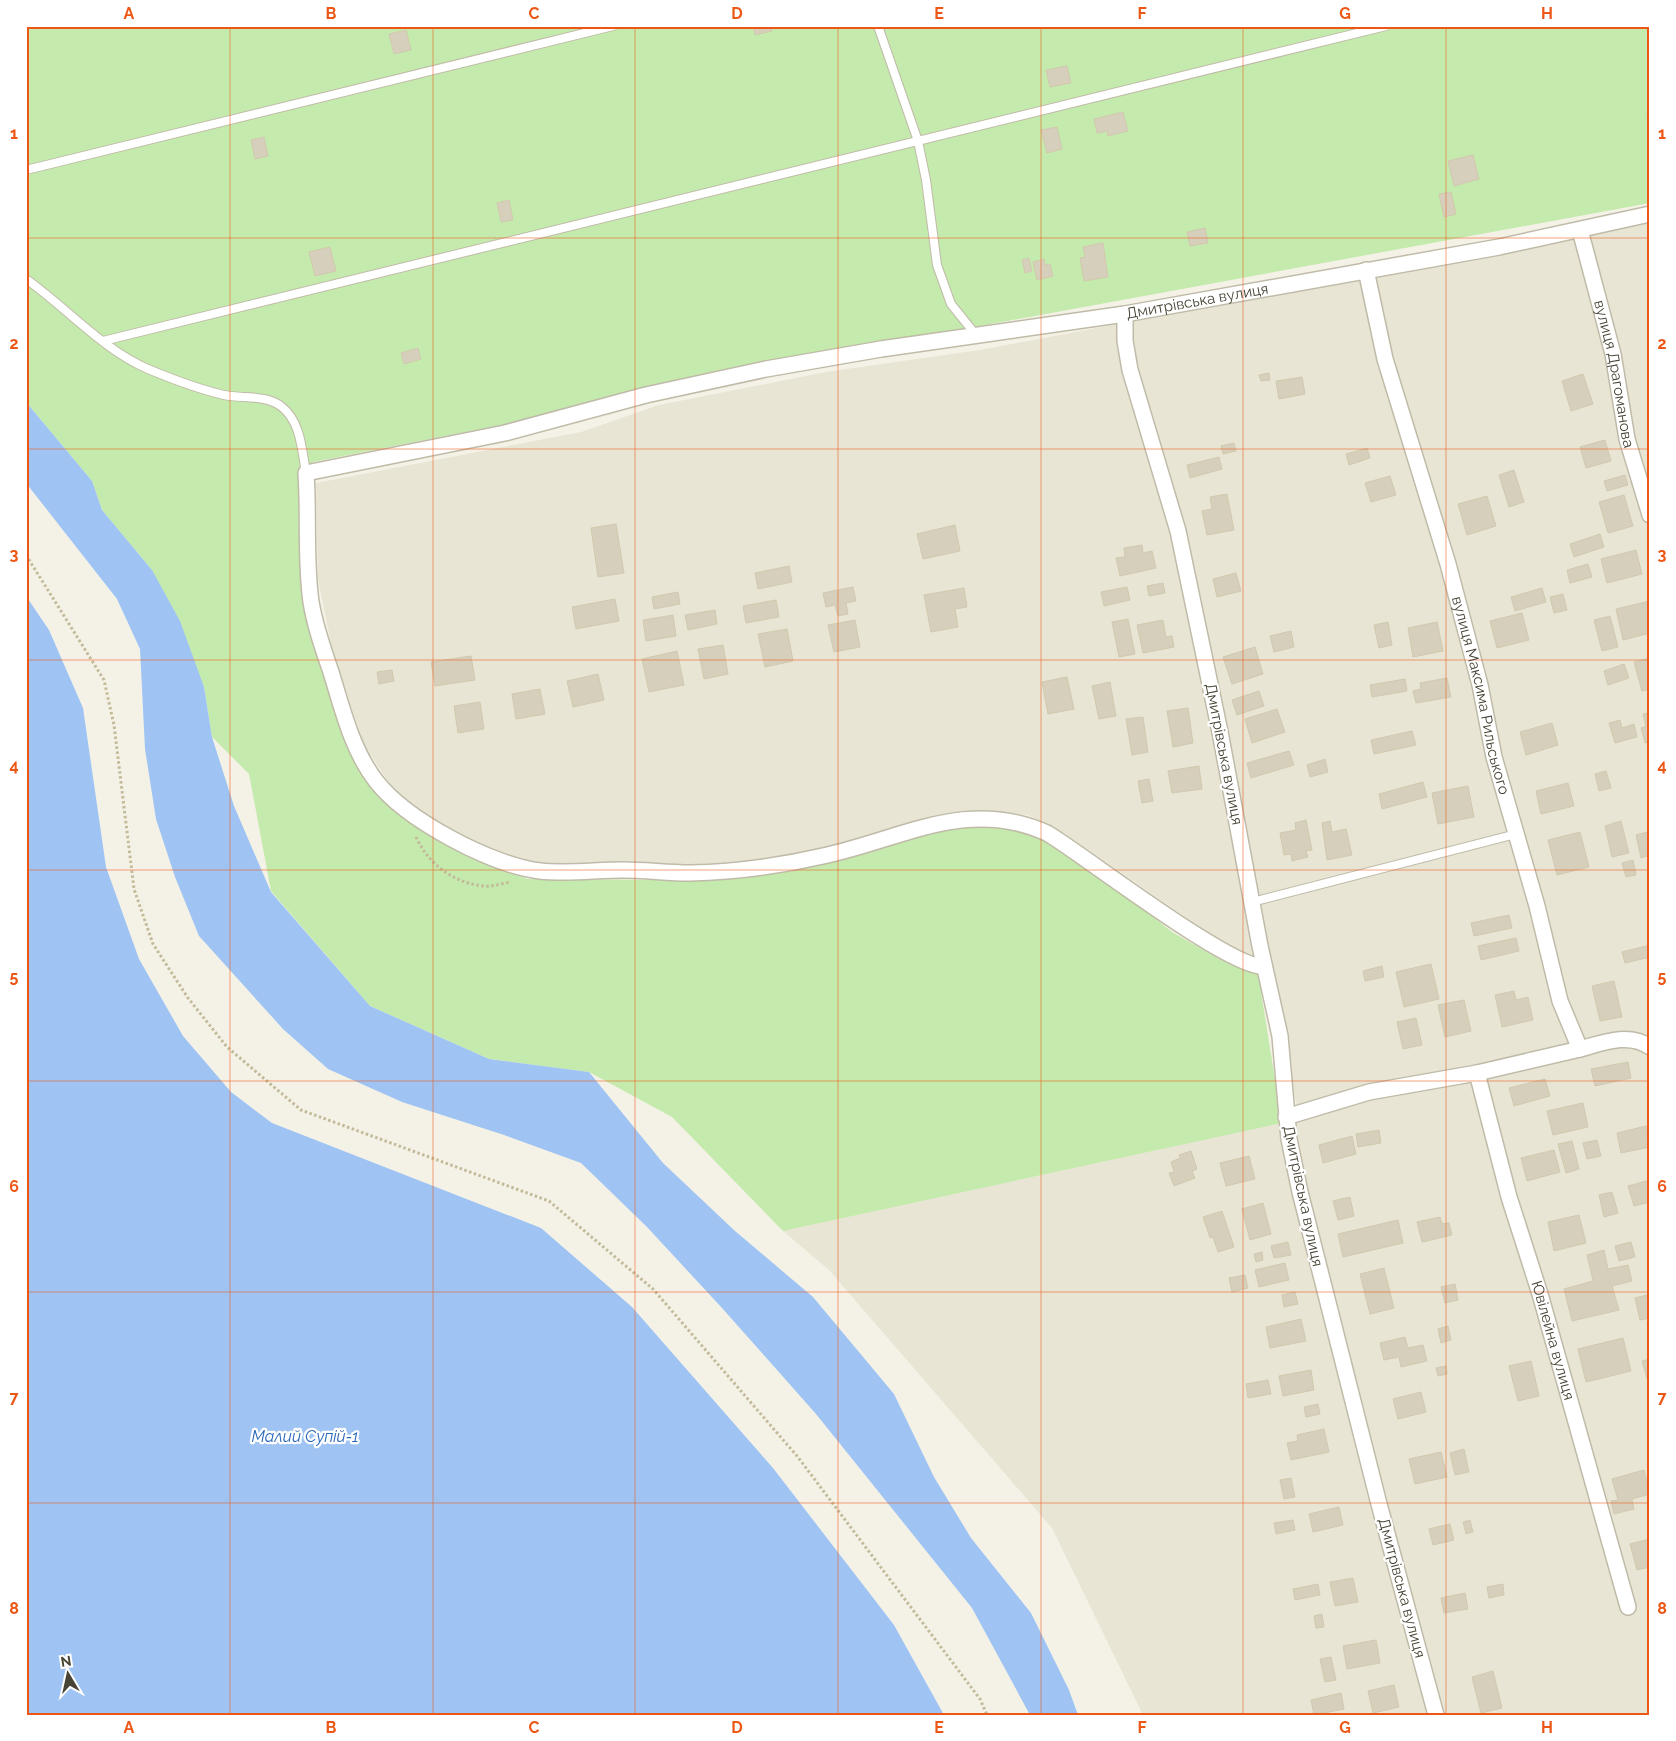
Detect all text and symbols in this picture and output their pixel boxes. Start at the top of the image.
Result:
text: A [124,4,135,23]
text: B [326,4,337,23]
text: C [529,4,540,23]
text: D [731,4,743,23]
text: E [934,4,944,23]
text: F [1137,4,1147,23]
text: G [1339,4,1351,23]
text: H [1541,4,1553,23]
text: 1 [10,124,18,143]
text: 1 [1658,124,1666,143]
street label: Дмитрівська вулиця [1125,280,1270,323]
street label: вулиця Драгоманова [1590,298,1638,450]
text: 2 [9,334,19,353]
text: 2 [1657,334,1667,353]
text: 3 [10,545,19,564]
text: 3 [1658,545,1667,564]
street label: вулиця Максима Рильського [1448,594,1513,797]
street label: Дмитрівська вулиця [1201,682,1247,826]
text: 4 [9,756,19,775]
text: 4 [1657,756,1667,775]
text: 5 [10,967,19,986]
text: 5 [1658,967,1667,986]
street label: Дмитрівська вулиця [1279,1124,1327,1268]
text: 6 [9,1177,19,1196]
text: 6 [1657,1177,1667,1196]
street label: Ювілейна вулиця [1527,1278,1578,1402]
text: 7 [10,1388,19,1407]
text: 7 [1658,1388,1667,1407]
water label: Малий Супій-1 [251,1427,359,1446]
street label: Дмитрівська вулиця [1375,1516,1429,1660]
text: 8 [9,1599,19,1618]
text: 8 [1657,1599,1667,1618]
north arrow [42,1648,92,1698]
text: N [59,1652,72,1670]
text: A [124,1718,135,1737]
text: B [326,1718,337,1737]
text: C [529,1718,540,1737]
text: D [731,1718,743,1737]
text: E [934,1718,944,1737]
text: F [1137,1718,1147,1737]
text: G [1339,1718,1351,1737]
text: H [1541,1718,1553,1737]

